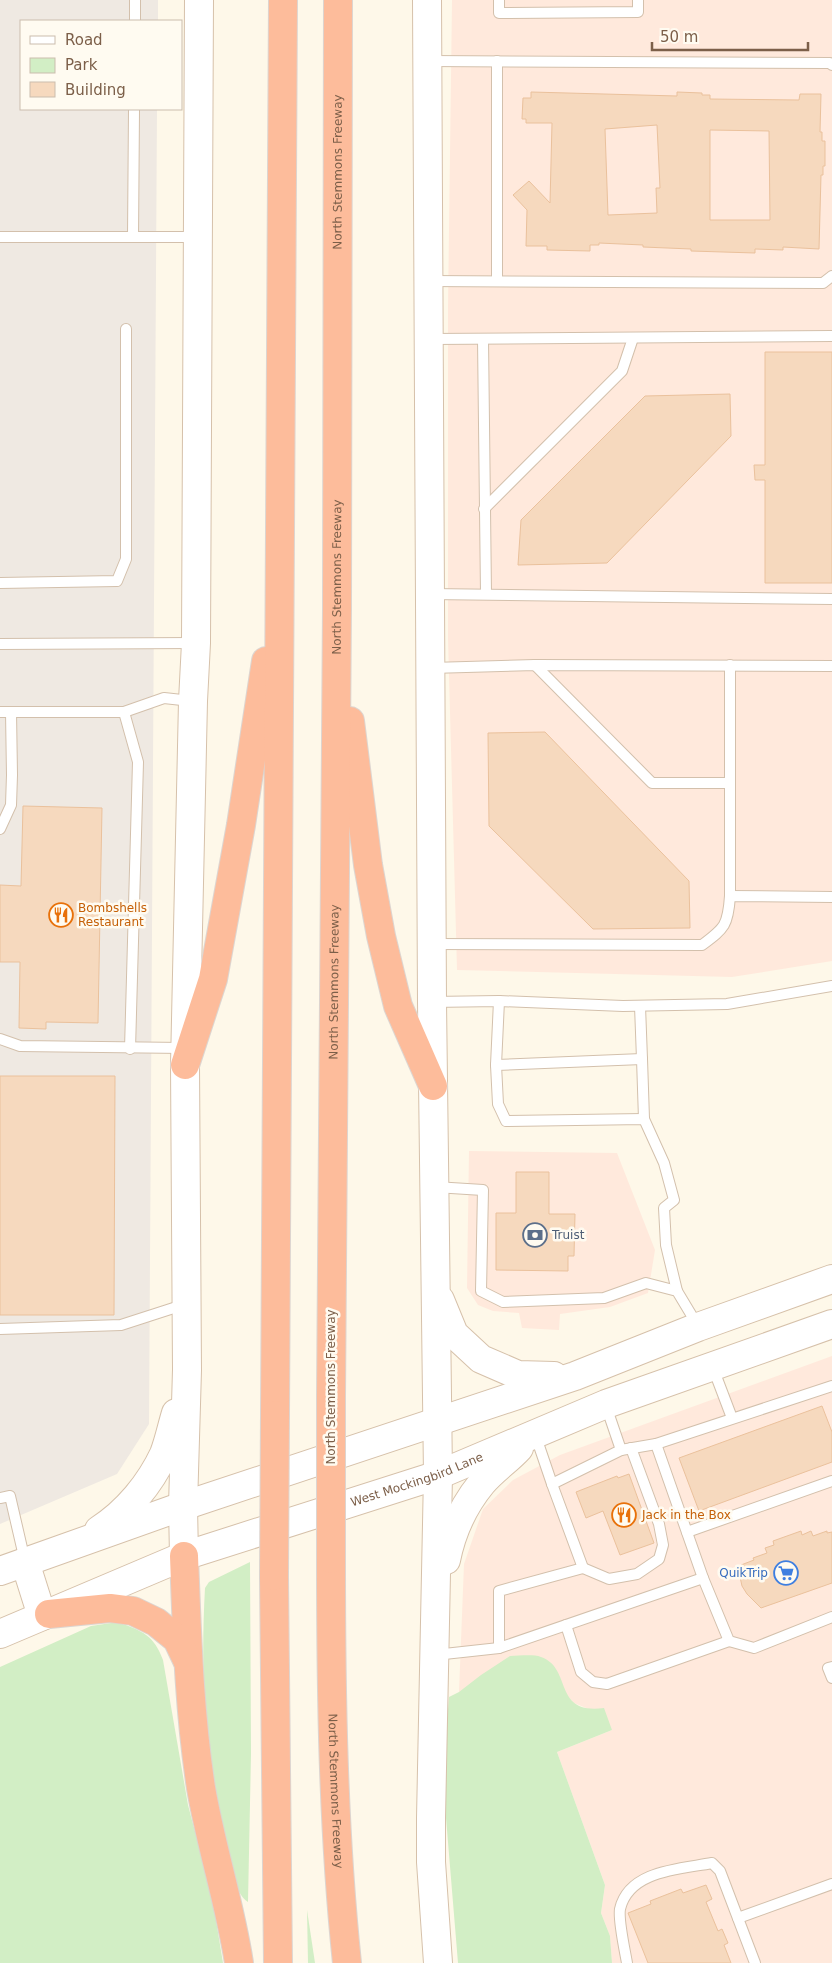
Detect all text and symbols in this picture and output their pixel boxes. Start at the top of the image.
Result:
legend [20,20,182,110]
scale bar [652,20,808,52]
text: 50 m [660,28,698,46]
text: Road [65,31,103,49]
text: Park [65,56,98,74]
text: Building [65,81,126,99]
street label: North Stemmons Freeway [331,94,345,250]
street label: North Stemmons Freeway [330,499,344,655]
place label: Bombshells Restaurant [78,901,147,929]
restaurant icon: Bombshells Restaurant [48,902,74,928]
street label: North Stemmons Freeway [327,904,342,1060]
bank icon: Truist [522,1222,548,1248]
place label: Truist [551,1228,585,1242]
street label: North Stemmons Freeway [324,1309,338,1465]
street label: West Mockingbird Lane [349,1450,485,1509]
restaurant icon: Jack in the Box [611,1502,637,1528]
place label: Jack in the Box [641,1508,731,1522]
supermarket icon: QuikTrip [773,1560,799,1586]
place label: QuikTrip [719,1566,768,1580]
street label: North Stemmons Freeway [325,1713,346,1869]

